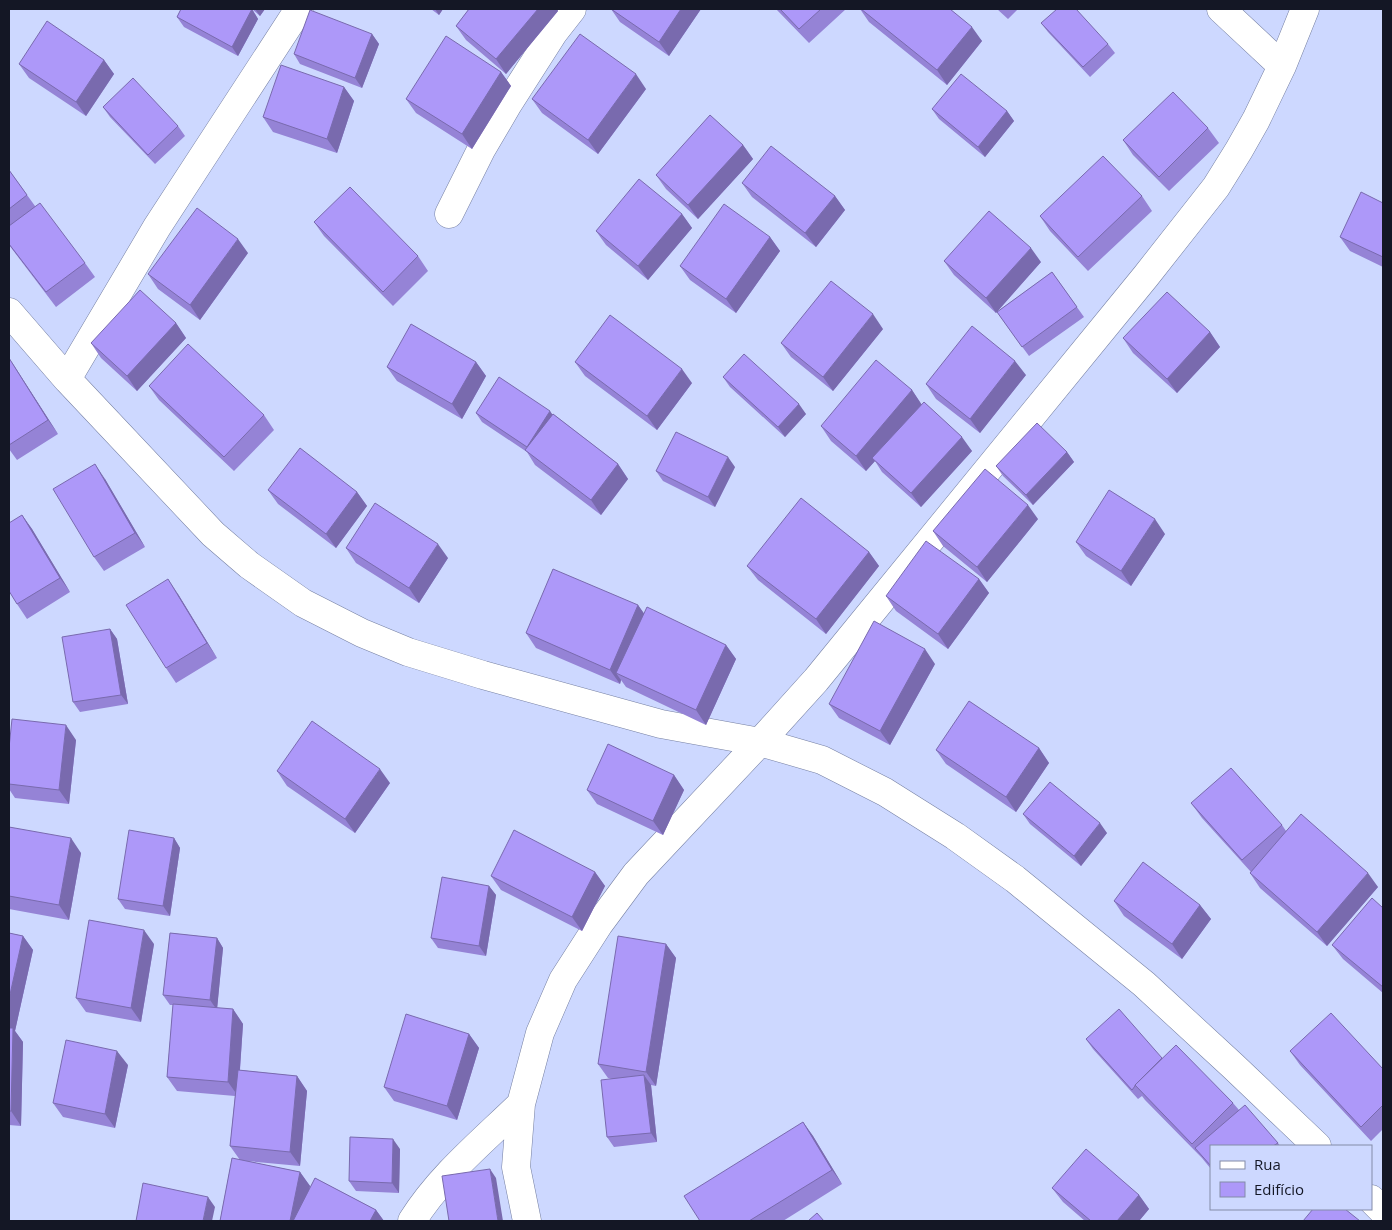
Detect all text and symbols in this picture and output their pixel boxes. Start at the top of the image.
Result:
legend [1210,1145,1372,1210]
text: Rua [1254,1154,1281,1174]
text: Edifício [1254,1179,1304,1199]

